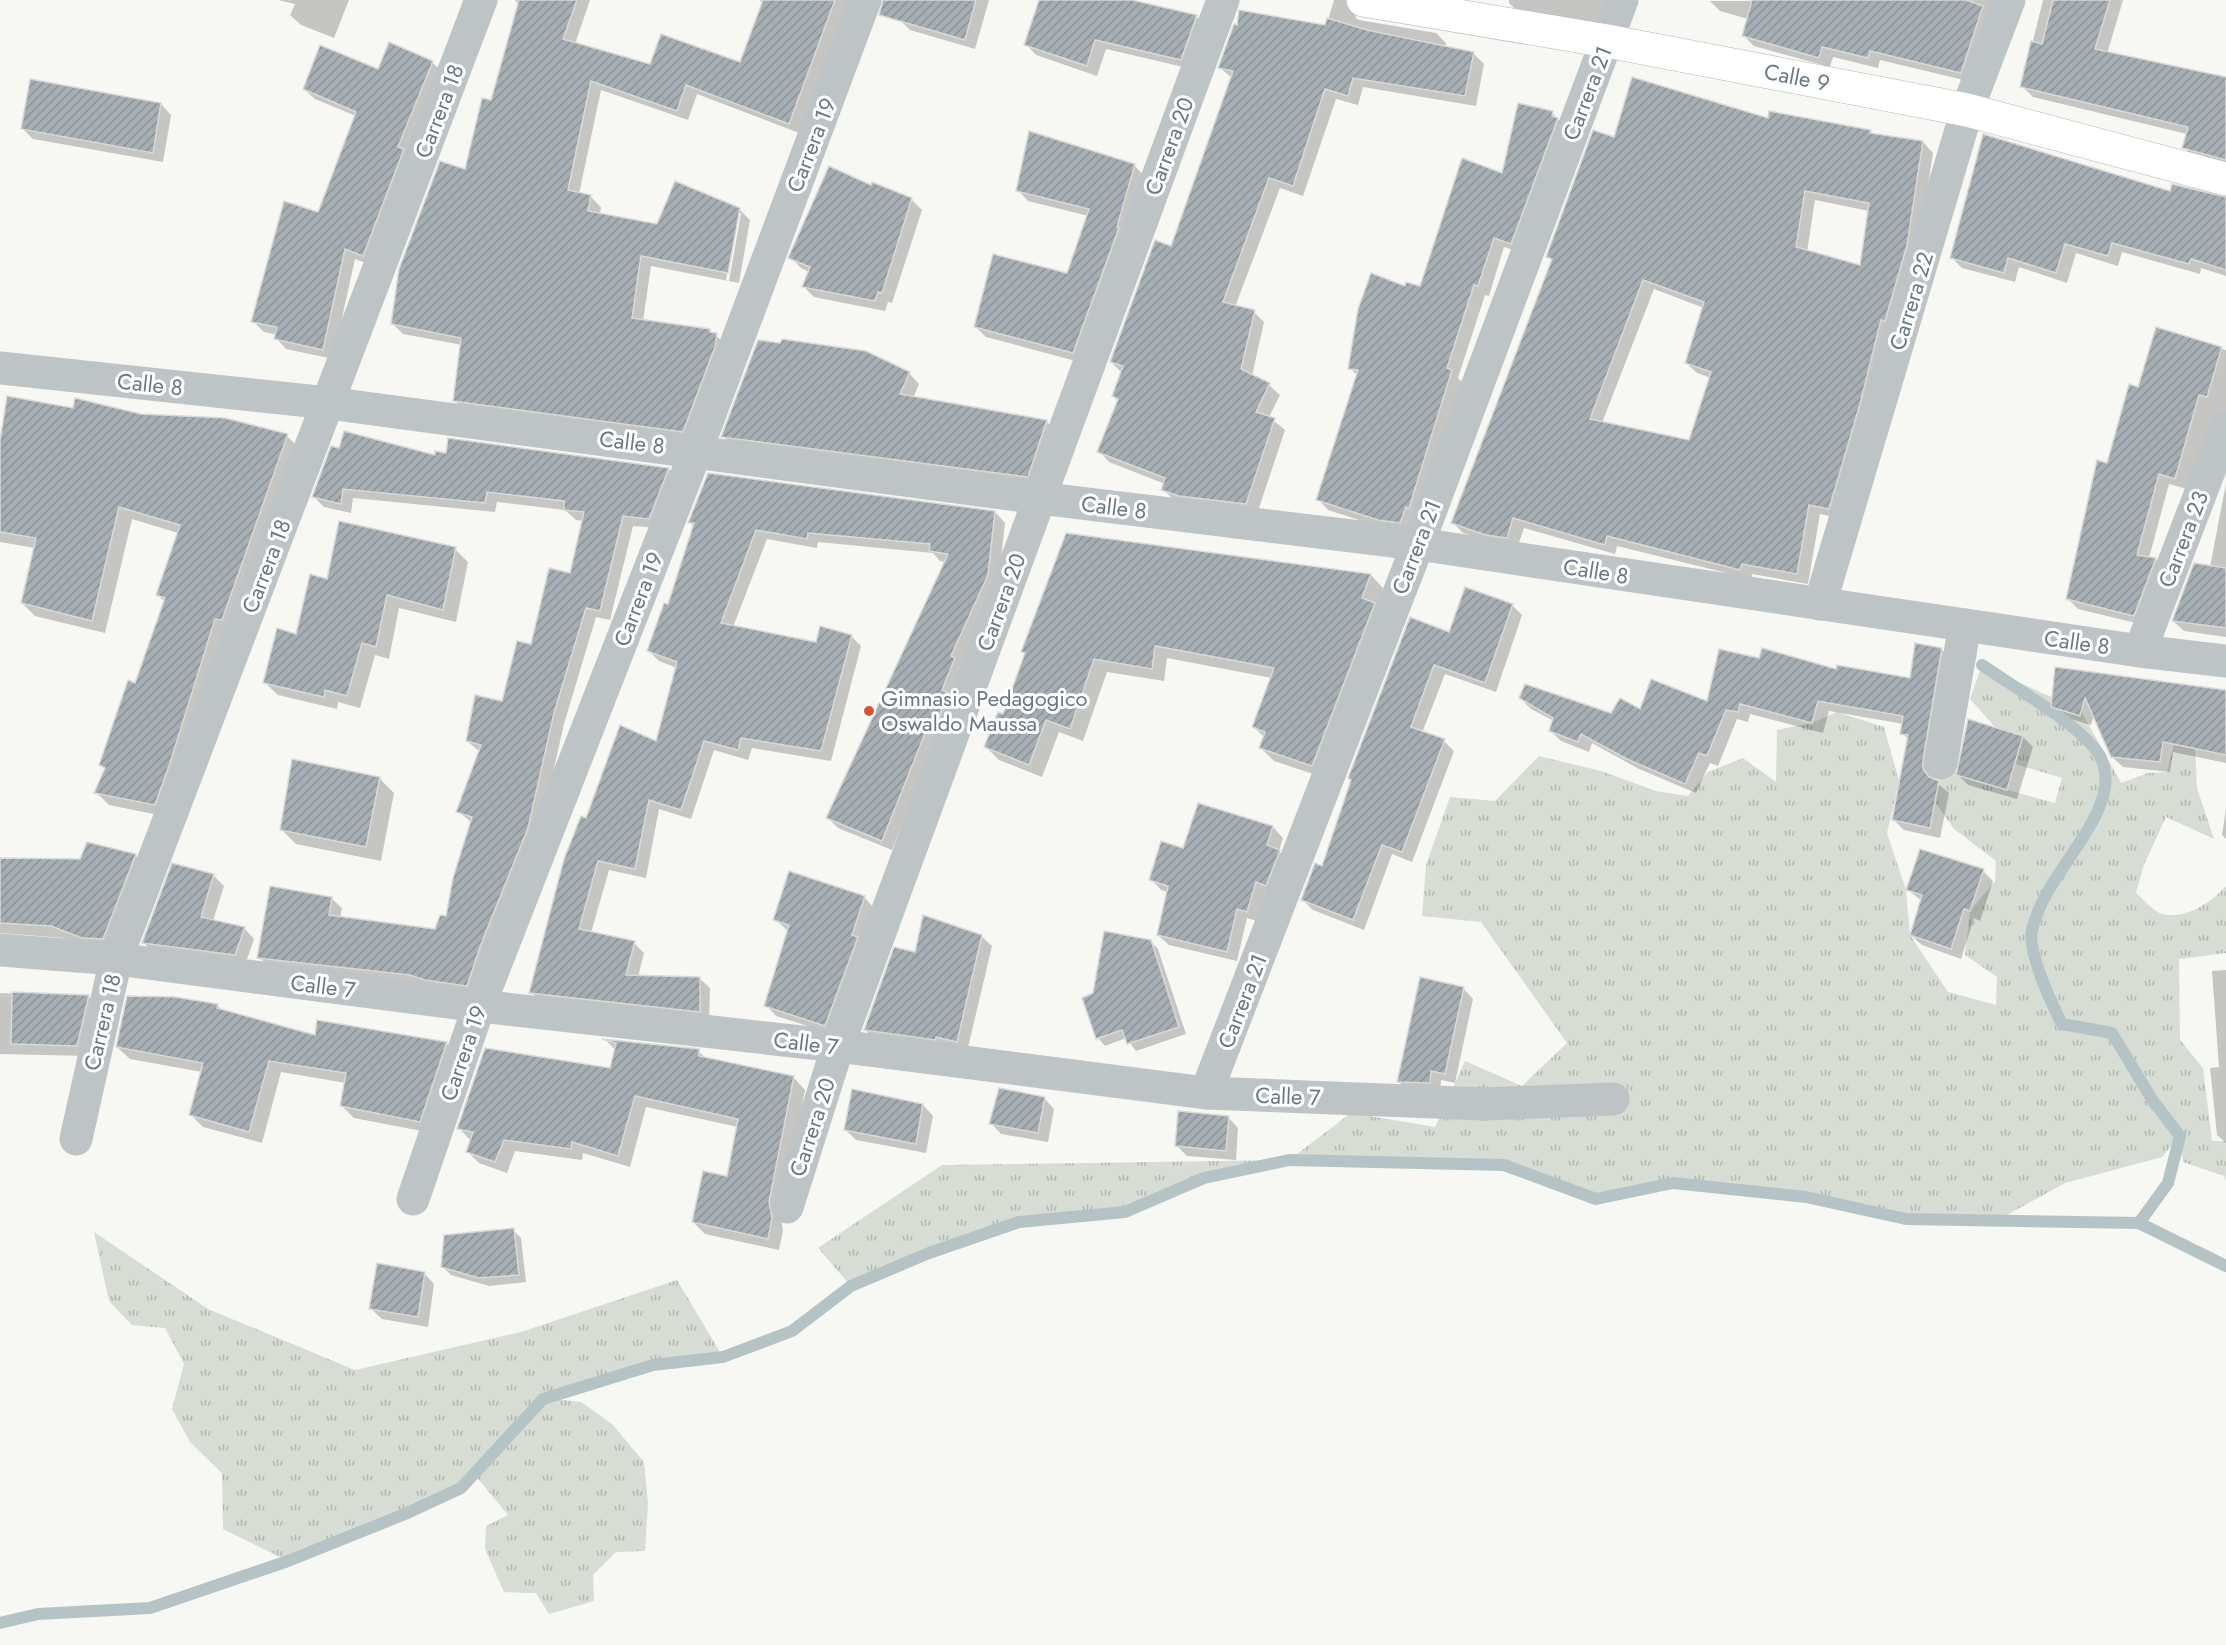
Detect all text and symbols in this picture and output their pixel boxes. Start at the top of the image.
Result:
street label: Carrera 21 [1554,41,1620,145]
street label: Calle 9 [1761,55,1833,99]
street label: Carrera 18 [406,59,472,163]
street label: Carrera 19 [778,93,844,197]
street label: Carrera 20 [1136,93,1202,199]
street label: Carrera 22 [1881,248,1941,354]
street label: Calle 8 [116,365,184,403]
street label: Calle 8 [597,422,667,462]
street label: Carrera 23 [2150,486,2216,592]
street label: Calle 8 [1079,487,1149,527]
street label: Carrera 21 [1383,495,1449,599]
street label: Carrera 18 [233,514,299,618]
street label: Carrera 19 [605,547,671,651]
street label: Carrera 20 [968,549,1034,655]
street label: Calle 8 [1561,550,1631,592]
street label: Calle 8 [2042,622,2112,662]
place label: Gimnasio Pedagogico Oswaldo Maussa [881,682,1087,739]
marker: Gimnasio Pedagogico Oswaldo Maussa [862,704,876,718]
street label: Carrera 21 [1209,949,1275,1053]
street label: Calle 7 [289,966,358,1006]
street label: Carrera 18 [75,970,129,1074]
street label: Carrera 19 [432,1001,494,1105]
street label: Calle 7 [772,1023,841,1063]
street label: Carrera 20 [781,1073,843,1181]
street label: Calle 7 [1255,1079,1322,1113]

